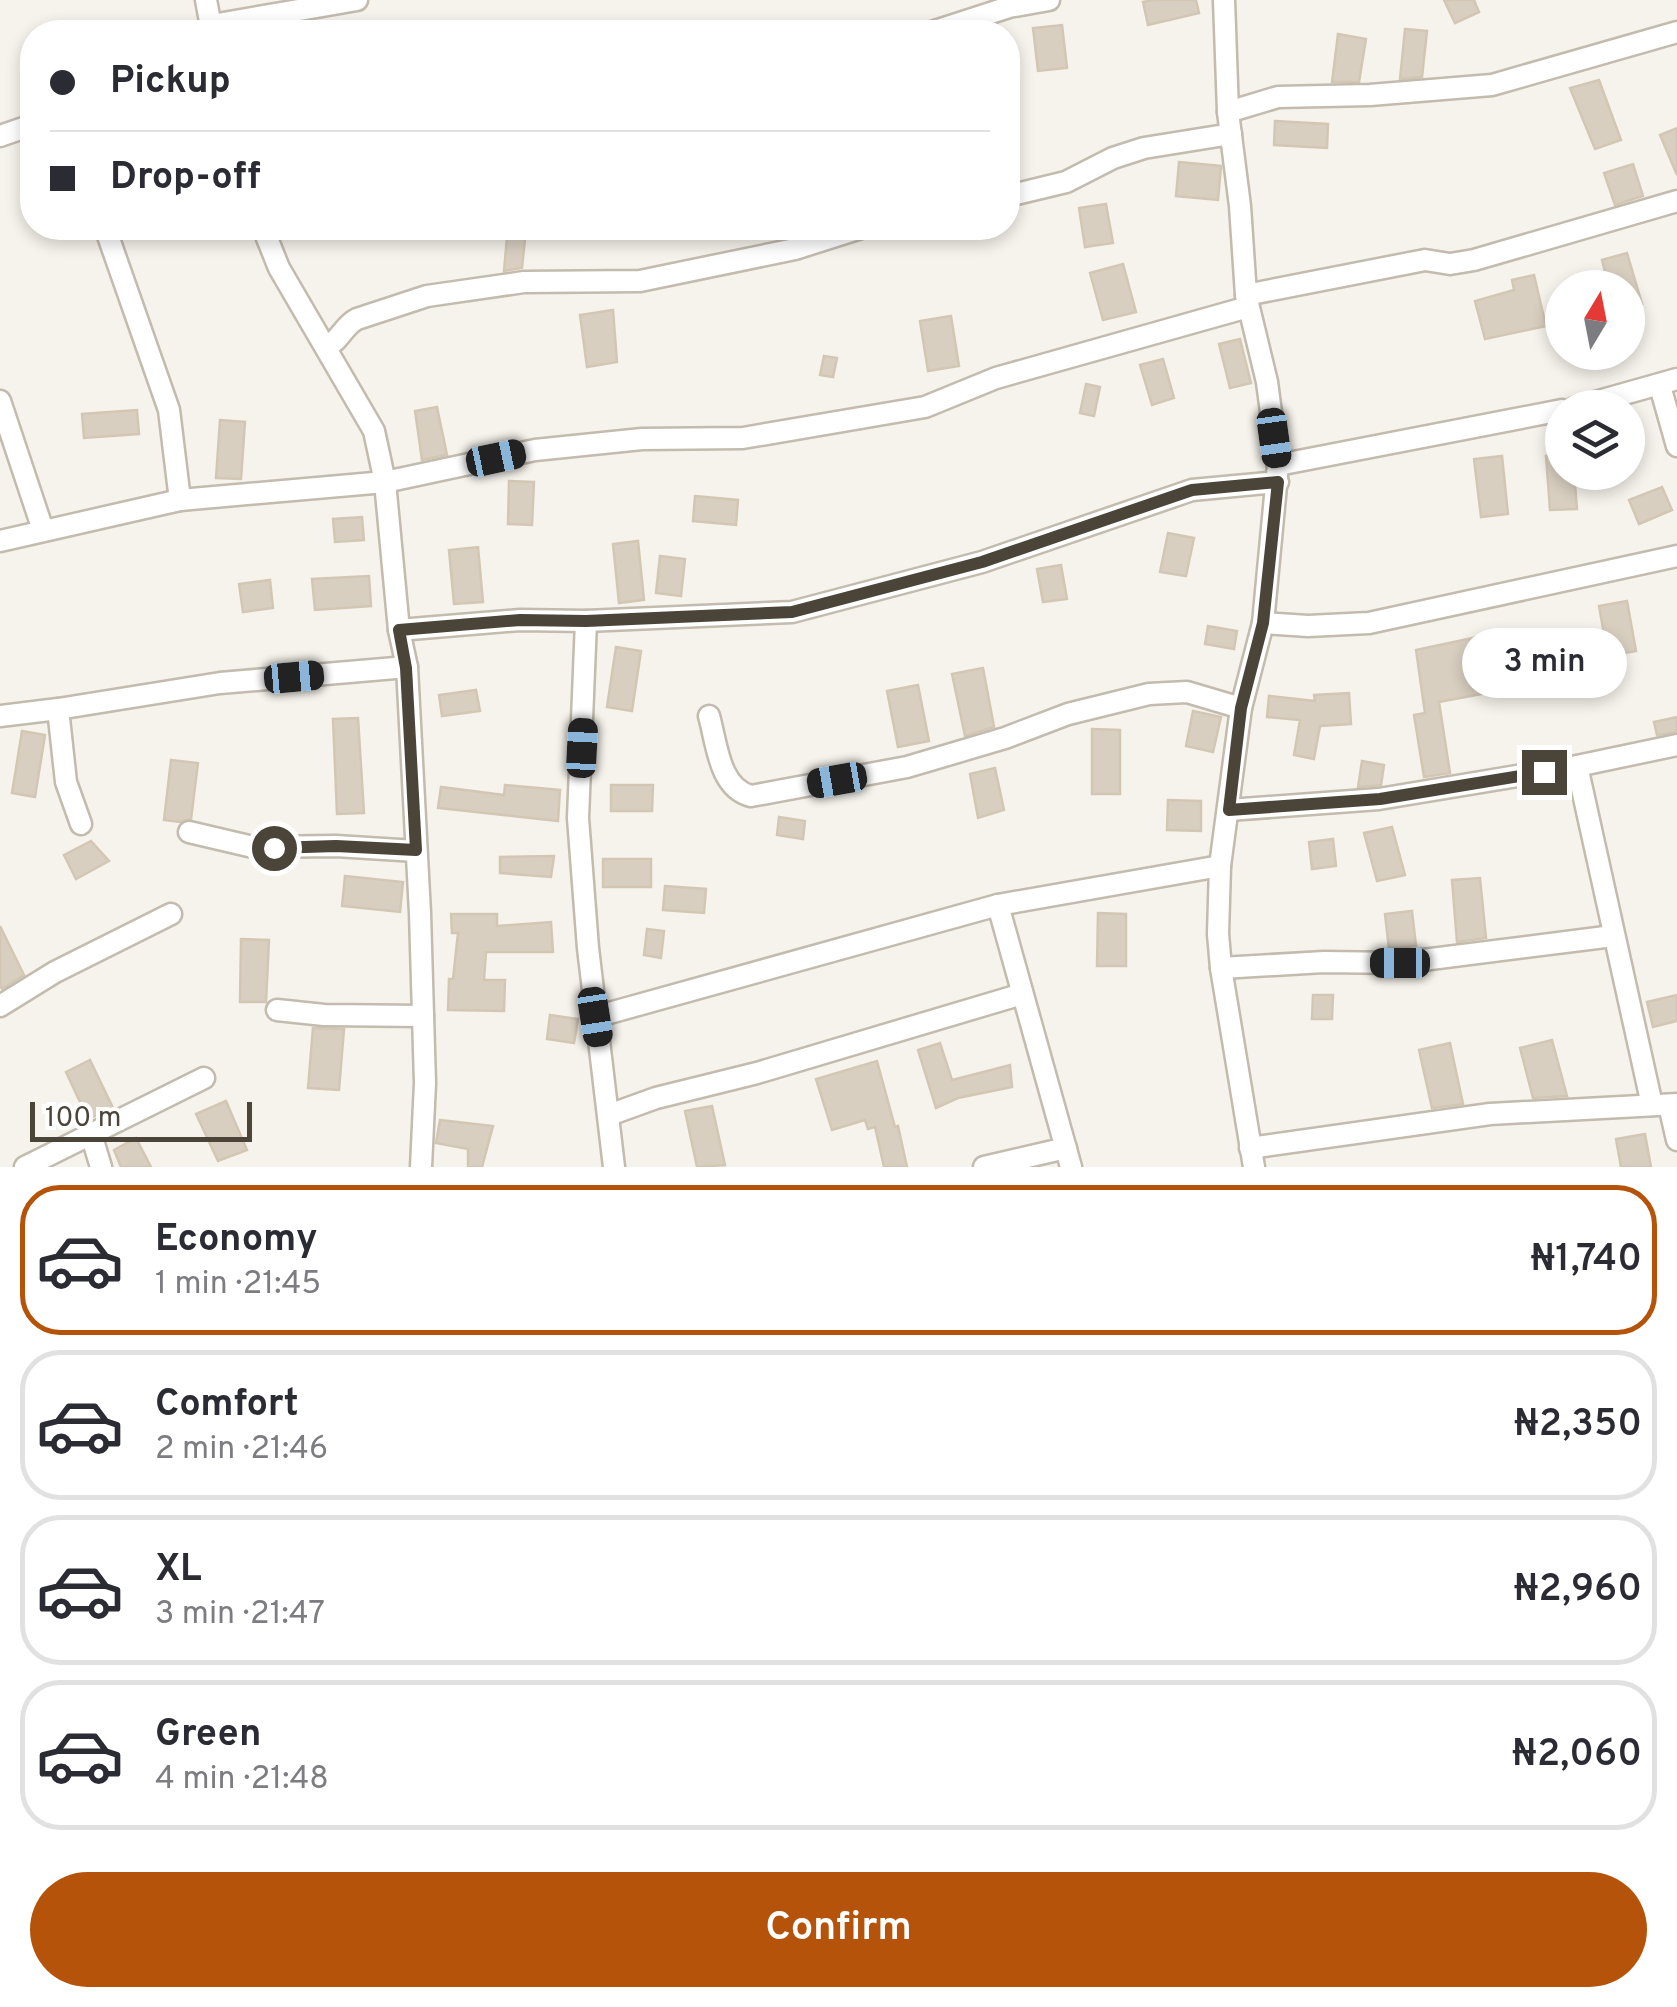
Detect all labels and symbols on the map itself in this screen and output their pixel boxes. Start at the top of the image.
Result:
north arrow [1545,270,1645,370]
car [1255,406,1293,470]
car [464,437,528,479]
callout: 3 min [1462,627,1626,697]
car [263,659,325,695]
car [565,717,599,779]
route end [1522,750,1567,795]
car [805,760,869,800]
route start [252,826,297,871]
car [1370,948,1430,978]
car [575,985,615,1049]
scale bar [30,1097,252,1142]

